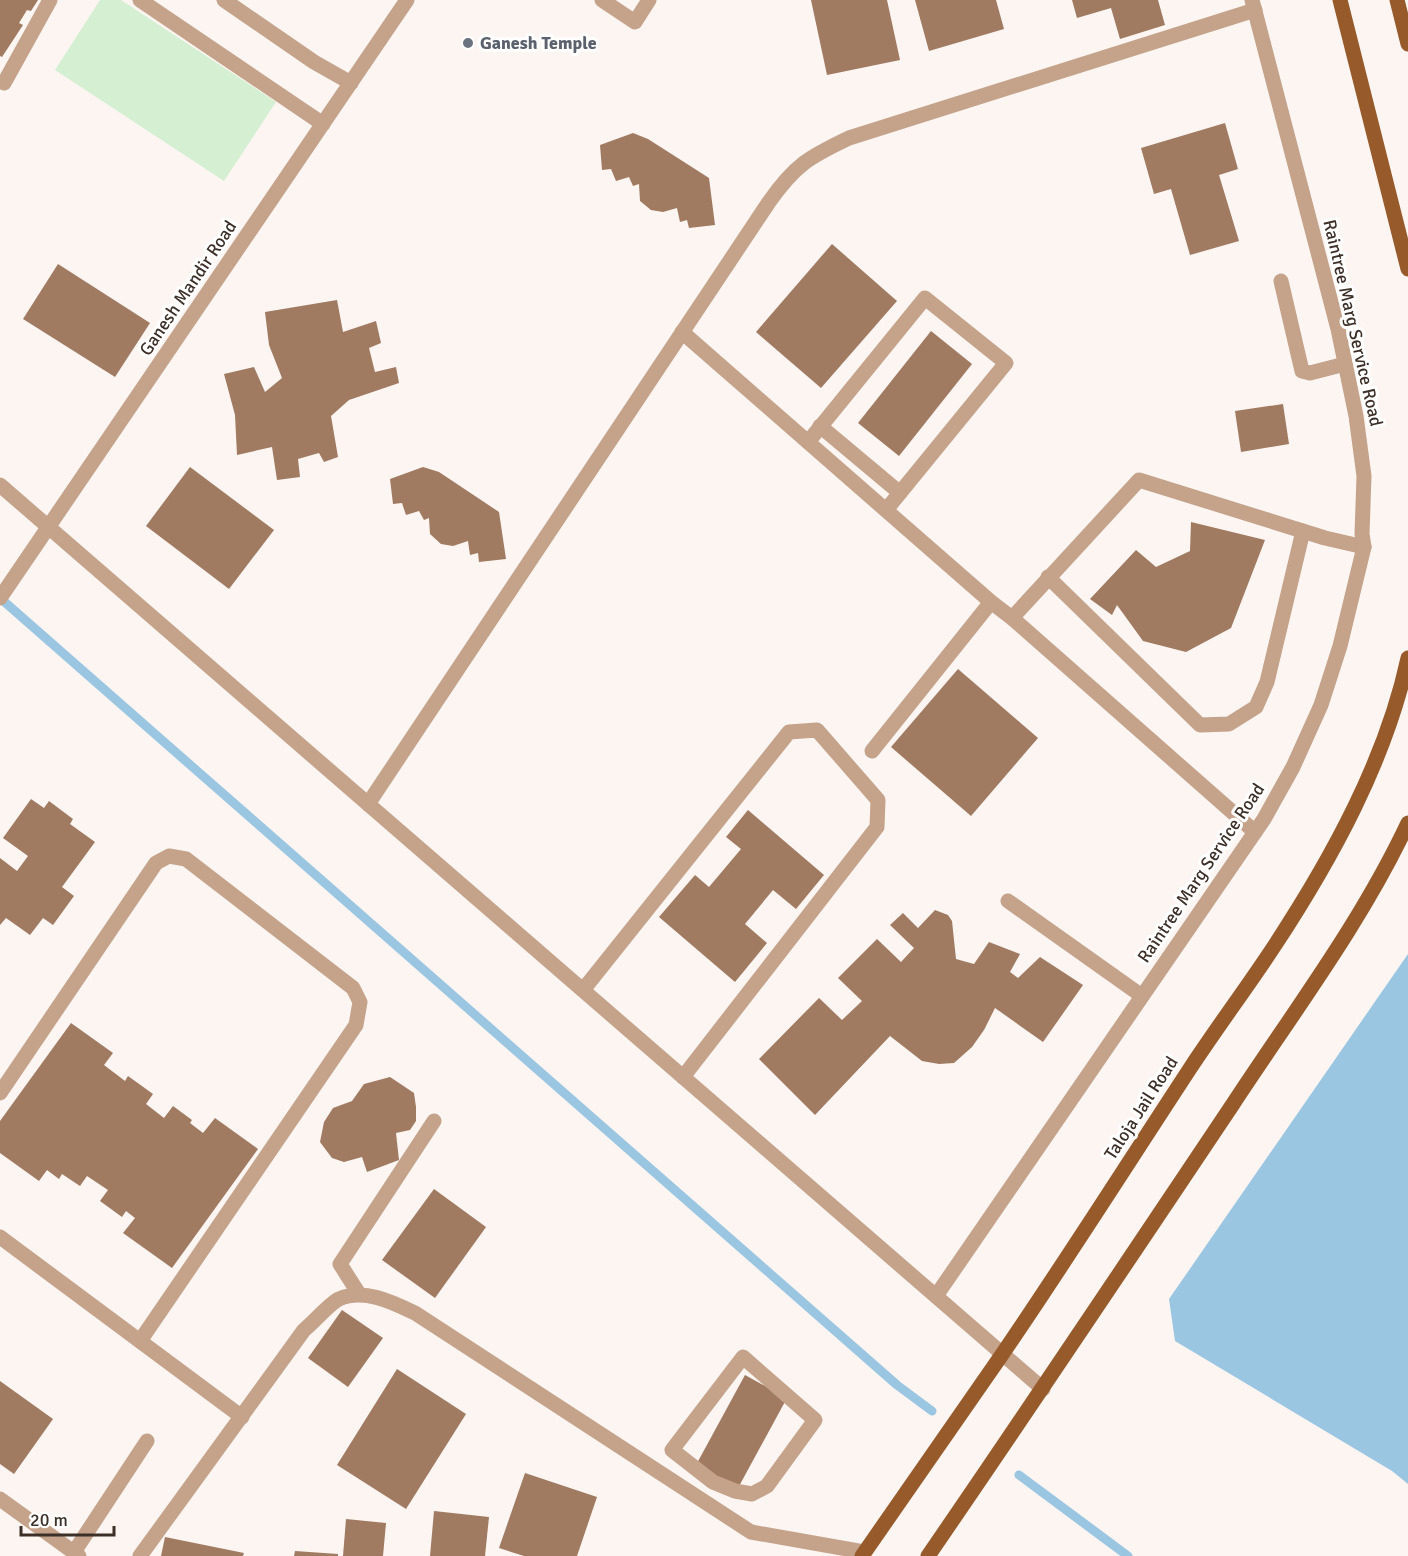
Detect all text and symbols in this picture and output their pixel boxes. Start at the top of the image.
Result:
place label: Ganesh Temple [480,32,597,54]
marker: Ganesh Temple [461,36,475,50]
street label: Ganesh Mandir Road [135,216,241,360]
street label: Raintree Marg Service Road [1318,217,1388,429]
street label: Raintree Marg Service Road [1133,779,1269,967]
street label: Taloja Jail Road [1099,1052,1183,1164]
scale bar [21,1499,114,1537]
text: 20 m [30,1509,68,1531]

